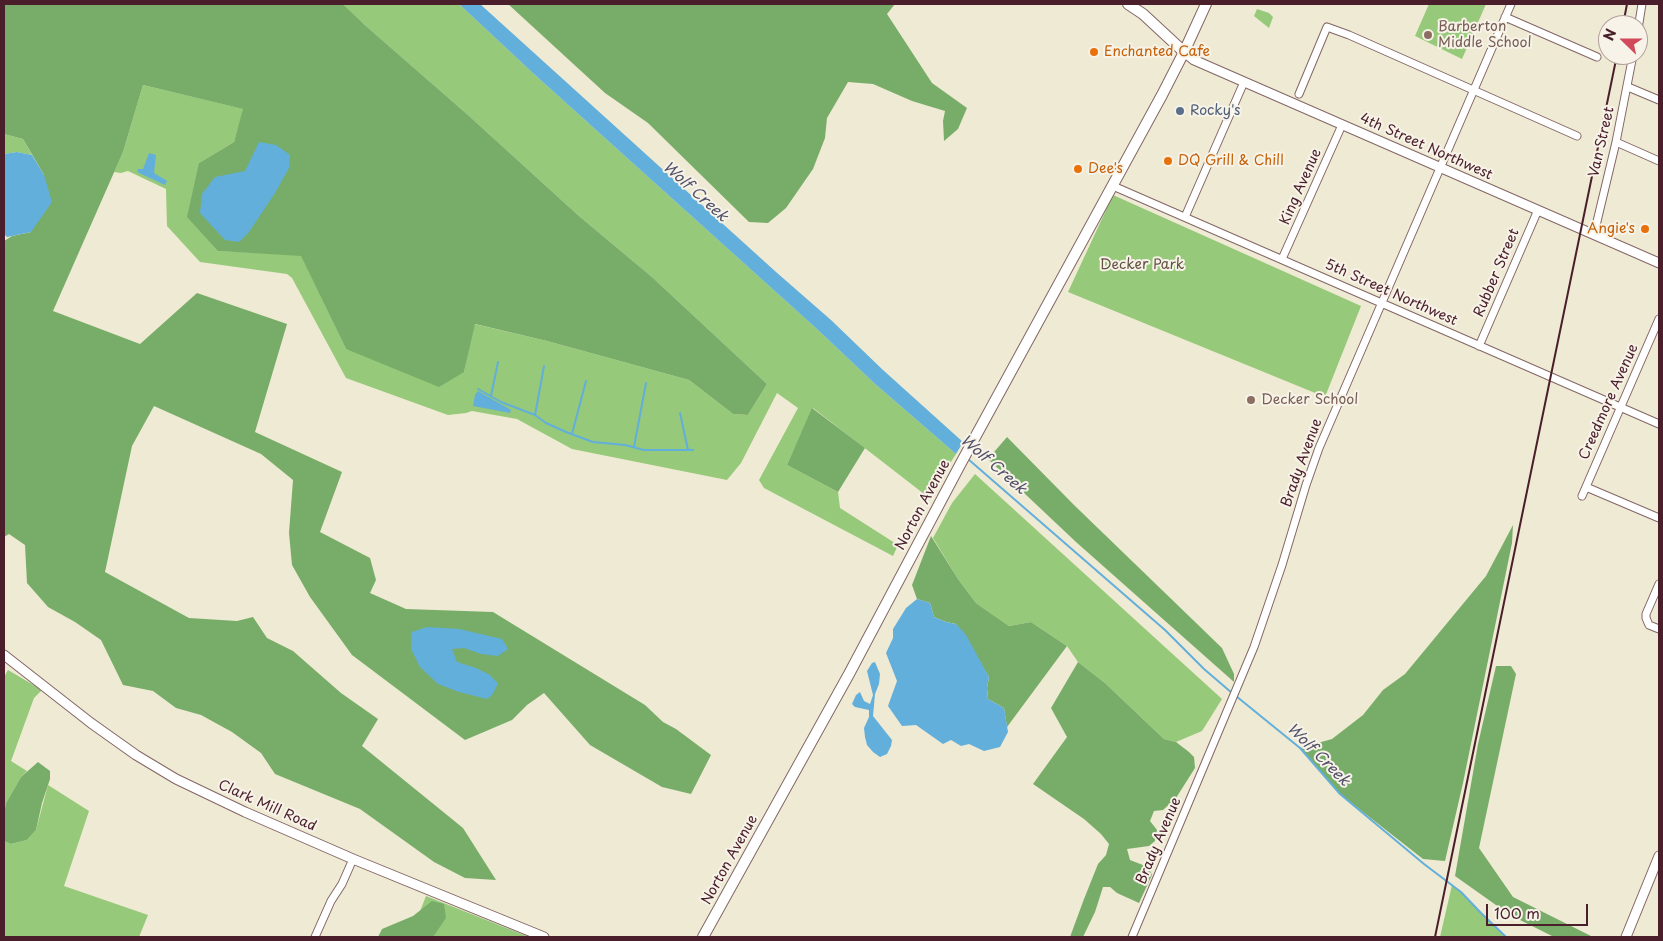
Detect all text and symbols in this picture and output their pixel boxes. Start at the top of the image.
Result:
north arrow [1598,15,1648,65]
place label: Barberton Middle School [1438,19,1531,52]
text: N [1598,25,1621,44]
marker: Barberton Middle School [1422,29,1434,41]
place label: Enchanted Cafe [1104,44,1210,60]
marker: Enchanted Cafe [1088,46,1100,58]
place label: Rocky's [1190,103,1240,119]
marker: Rocky's [1174,105,1186,117]
street label: Van Street [1586,105,1618,179]
street label: 4th Street Northwest [1357,110,1495,184]
street label: King Avenue [1277,146,1325,228]
place label: DQ Grill & Chill [1178,153,1284,169]
marker: DQ Grill & Chill [1162,155,1174,167]
water label: Wolf Creek [659,158,731,226]
place label: Dee's [1088,161,1123,177]
marker: Dee's [1072,163,1084,175]
place label: Angie's [1587,221,1635,237]
marker: Angie's [1639,223,1651,235]
street label: Rubber Street [1471,226,1523,320]
street label: 5th Street Northwest [1322,256,1460,330]
park label: Decker Park [1100,257,1184,273]
street label: Creedmore Avenue [1576,341,1642,463]
place label: Decker School [1261,392,1358,408]
marker: Decker School [1245,394,1257,406]
street label: Brady Avenue [1278,416,1326,510]
water label: Wolf Creek [956,431,1030,499]
street label: Norton Avenue [892,457,954,553]
water label: Wolf Creek [1283,720,1353,790]
street label: Clark Mill Road [215,777,319,835]
street label: Brady Avenue [1133,795,1185,887]
street label: Norton Avenue [698,812,762,908]
scale bar [1488,894,1590,926]
text: 100 m [1494,901,1540,924]

